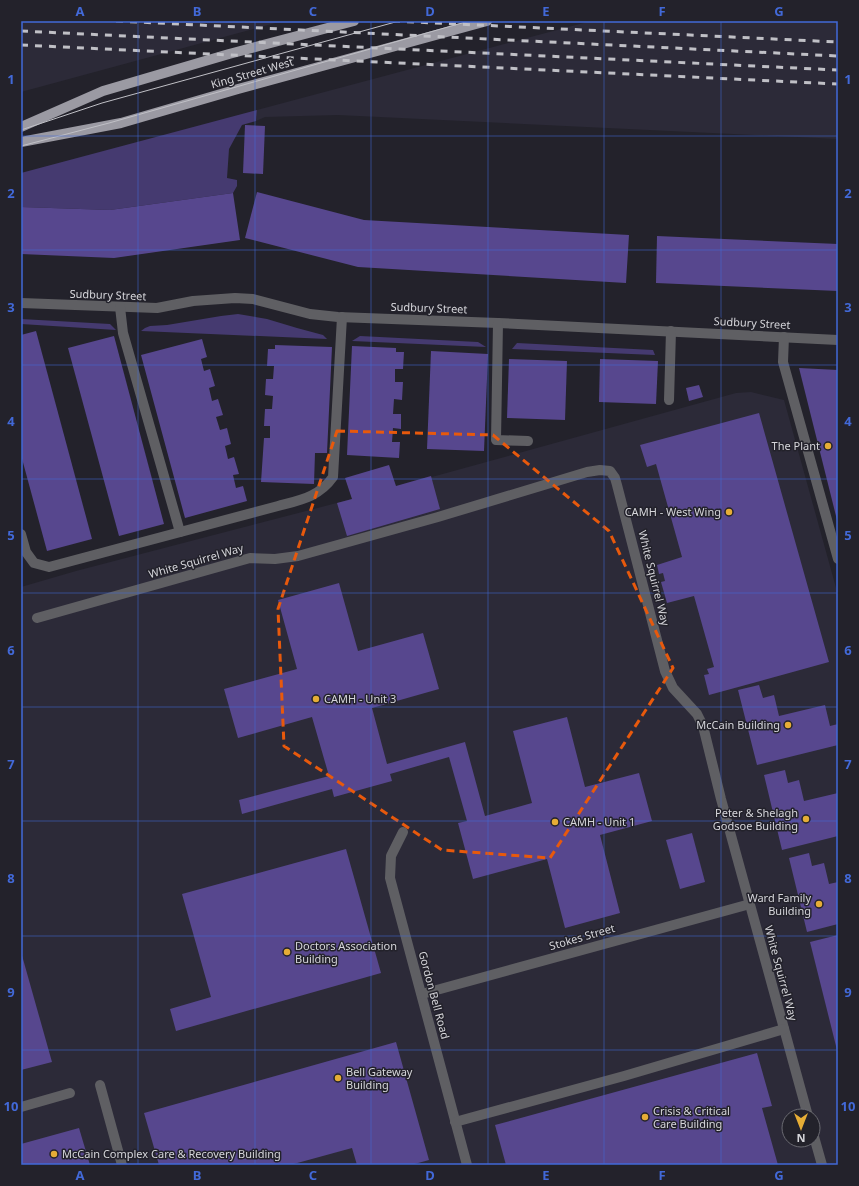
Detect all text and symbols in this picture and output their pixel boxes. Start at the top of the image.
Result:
text: A [76,2,85,20]
text: B [193,2,201,20]
text: C [309,2,317,20]
text: D [425,2,435,20]
text: E [542,2,550,20]
text: F [658,2,666,20]
text: G [774,2,784,20]
street label: King Street West [209,54,295,91]
text: 1 [7,70,15,88]
text: 1 [844,70,852,88]
text: 2 [7,184,15,202]
text: 2 [844,184,852,202]
street label: Sudbury Street [69,286,147,303]
text: 3 [7,298,15,316]
text: 3 [844,298,852,316]
street label: Sudbury Street [390,299,468,316]
street label: Sudbury Street [713,313,791,332]
text: 4 [7,412,15,430]
text: 4 [844,412,852,430]
place label: The Plant [772,438,820,453]
marker: The Plant [823,441,833,451]
place label: CAMH - West Wing [625,504,721,519]
marker: CAMH - West Wing [724,507,734,517]
text: 5 [7,526,15,544]
text: 5 [844,526,852,544]
street label: White Squirrel Way [635,529,674,628]
street label: White Squirrel Way [147,540,245,581]
text: 6 [7,641,15,659]
text: 6 [844,641,852,659]
place label: CAMH - Unit 3 [324,691,396,706]
marker: CAMH - Unit 3 [311,694,321,704]
place label: McCain Building [696,717,780,732]
marker: McCain Building [783,720,793,730]
text: 7 [7,755,15,773]
text: 7 [844,755,852,773]
place label: Peter & Shelagh Godsoe Building [713,805,798,833]
place label: CAMH - Unit 1 [563,814,635,829]
marker: Peter & Shelagh Godsoe Building [801,814,811,824]
marker: CAMH - Unit 1 [550,817,560,827]
text: 8 [7,869,15,887]
text: 8 [844,869,852,887]
place label: Ward Family Building [747,890,811,918]
marker: Ward Family Building [814,899,824,909]
street label: Stokes Street [547,920,616,953]
street label: White Squirrel Way [762,924,801,1022]
place label: Doctors Association Building [295,938,397,966]
marker: Doctors Association Building [282,947,292,957]
street label: Gordon Bell Road [416,949,453,1040]
text: 9 [7,983,15,1001]
text: 9 [844,983,852,1001]
place label: Bell Gateway Building [346,1064,413,1092]
marker: Bell Gateway Building [333,1073,343,1083]
text: 10 [4,1097,18,1115]
text: 10 [841,1097,855,1115]
place label: Crisis & Critical Care Building [653,1103,730,1131]
north arrow [781,1108,821,1148]
marker: Crisis & Critical Care Building [640,1112,650,1122]
text: N [797,1131,805,1146]
place label: McCain Complex Care & Recovery Building [62,1146,281,1161]
marker: McCain Complex Care & Recovery Building [49,1149,59,1159]
text: A [76,1166,85,1184]
text: B [193,1166,201,1184]
text: C [309,1166,317,1184]
text: D [425,1166,435,1184]
text: E [542,1166,550,1184]
text: F [658,1166,666,1184]
text: G [774,1166,784,1184]

